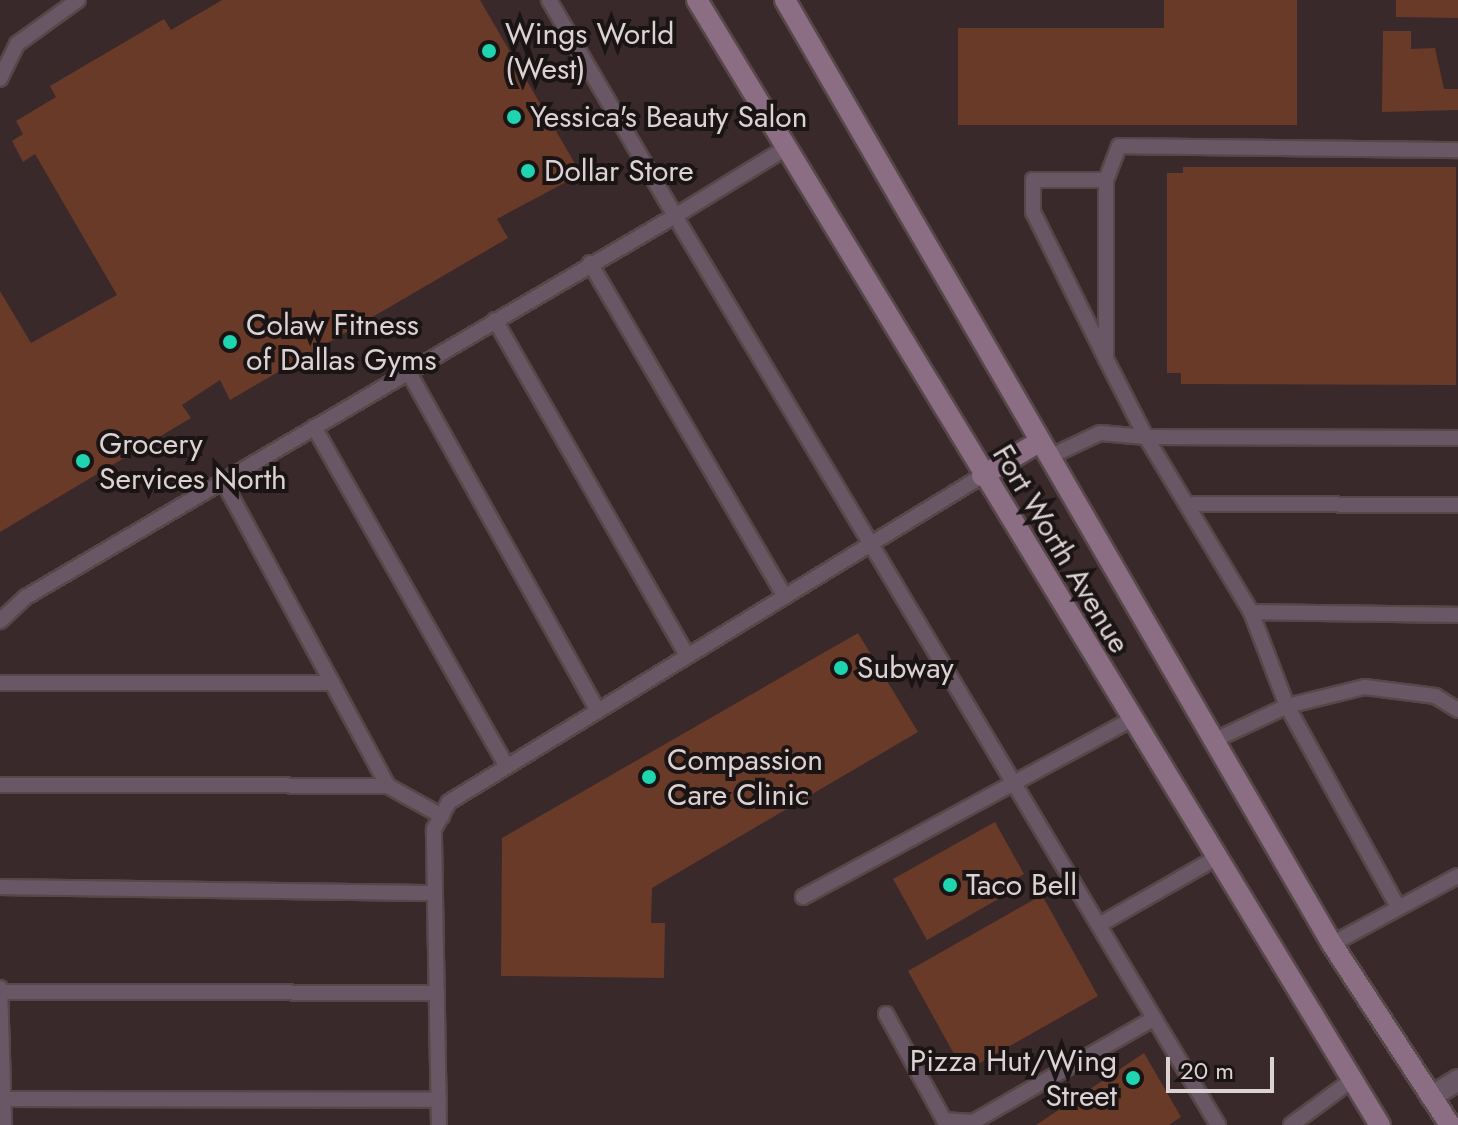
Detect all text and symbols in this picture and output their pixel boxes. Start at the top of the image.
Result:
place label: Wings World (West) [505,16,674,86]
marker: Wings World (West) [480,42,498,60]
place label: Yessica's Beauty Salon [530,99,807,135]
marker: Yessica's Beauty Salon [505,108,523,126]
place label: Dollar Store [544,153,694,189]
marker: Dollar Store [519,162,537,180]
place label: Colaw Fitness of Dallas Gyms [246,307,436,378]
marker: Colaw Fitness of Dallas Gyms [221,333,239,351]
place label: Grocery Services North [99,426,287,496]
street label: Fort Worth Avenue [985,438,1137,660]
marker: Grocery Services North [74,452,92,470]
place label: Subway [857,650,954,686]
marker: Subway [832,659,850,677]
place label: Compassion Care Clinic [667,742,823,812]
marker: Compassion Care Clinic [638,766,660,788]
place label: Taco Bell [966,867,1077,903]
marker: Taco Bell [941,876,959,894]
scale bar [1170,1041,1278,1091]
place label: Pizza Hut/Wing Street [910,1043,1117,1114]
text: 20 m [1180,1053,1234,1088]
marker: Pizza Hut/Wing Street [1124,1069,1142,1087]

